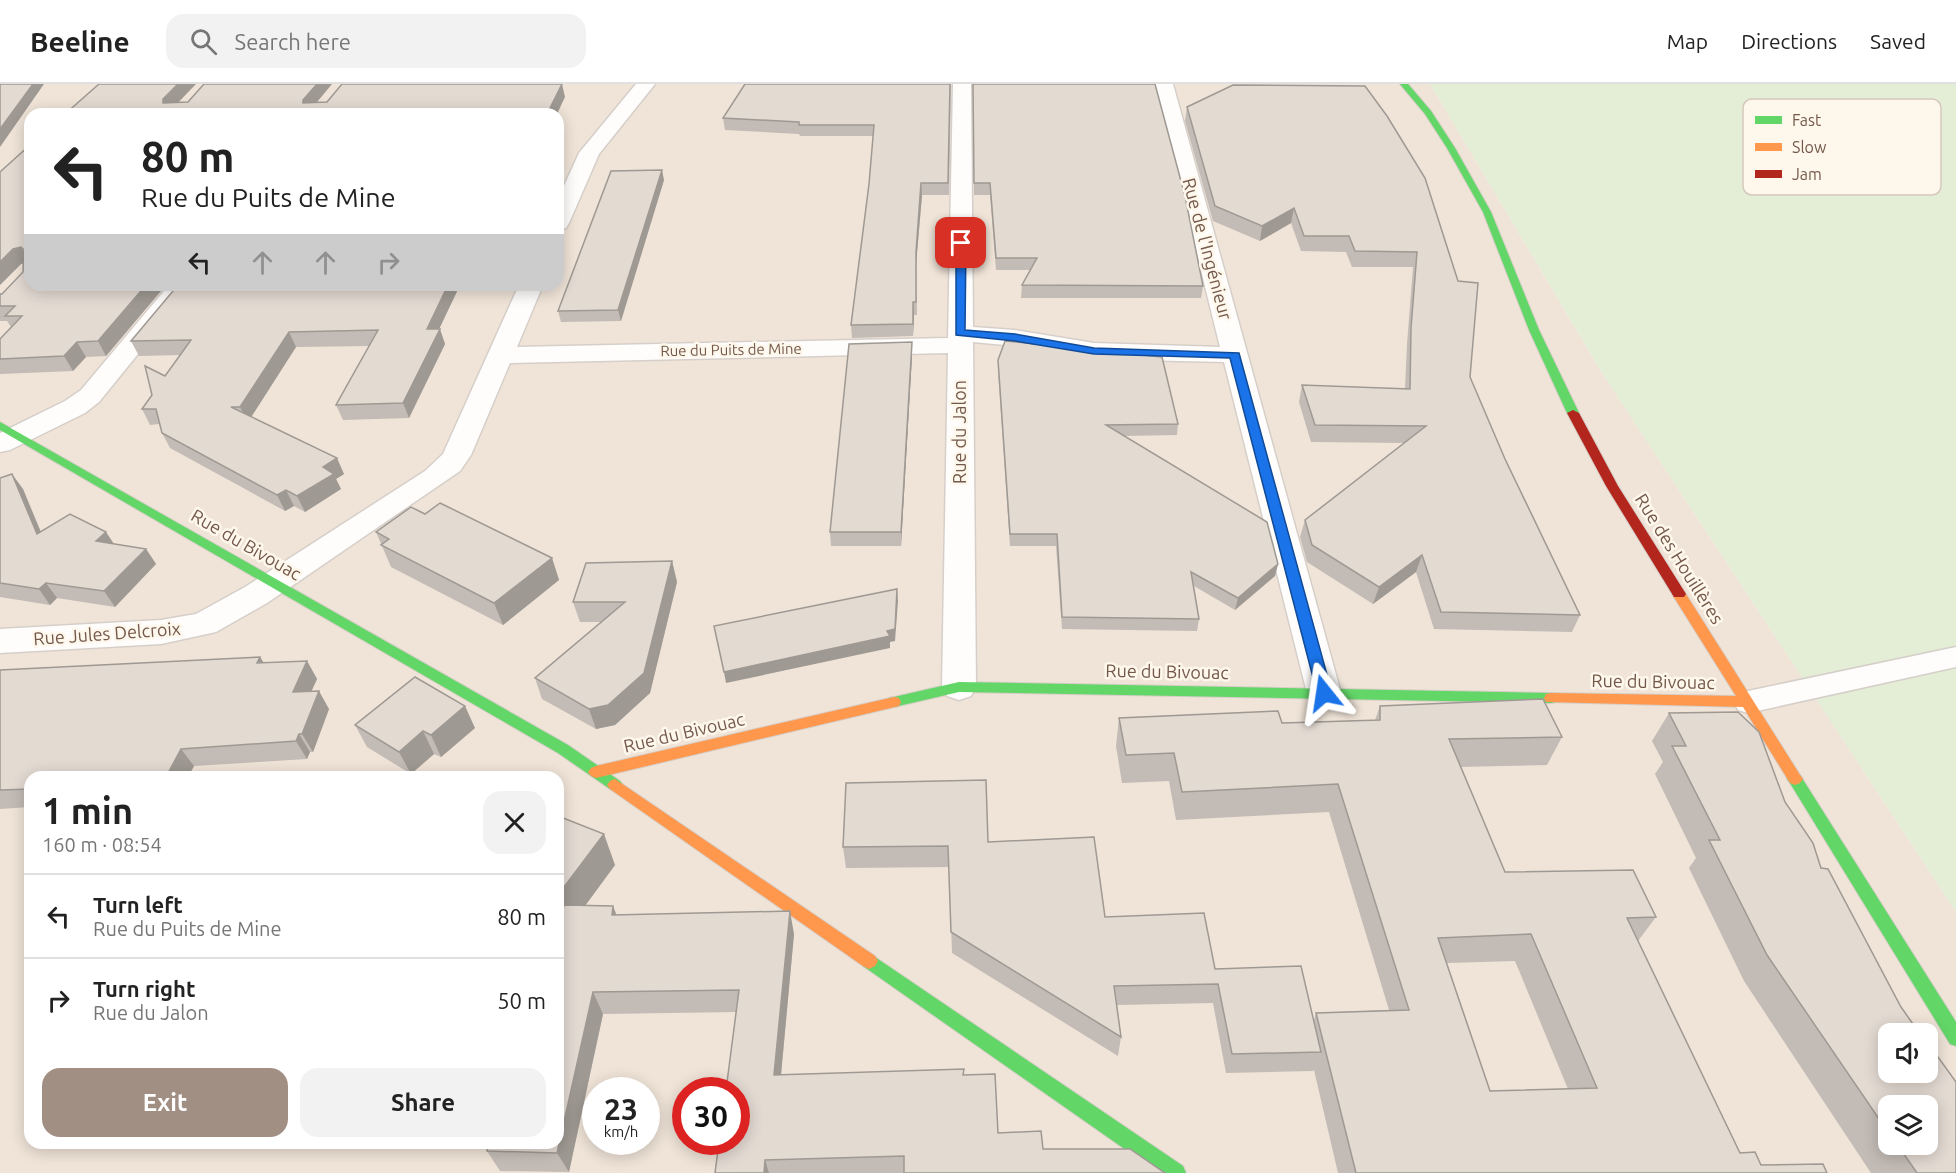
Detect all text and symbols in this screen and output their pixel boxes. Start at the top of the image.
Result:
search box [166,14,586,68]
icon: search [187,25,220,58]
text: Beeline [30,26,130,57]
text: Search here [235,29,351,54]
text: Map [1667,29,1708,53]
text: Directions [1741,29,1837,53]
text: Saved [1870,29,1926,53]
legend [1743,99,1941,195]
text: Fast [1792,111,1822,129]
icon: left [42,132,120,210]
text: 80 m [141,133,235,180]
text: Slow [1792,138,1827,156]
text: Jam [1792,165,1822,183]
street label: Rue de l'Ingénieur [1179,176,1237,322]
text: Rue du Puits de Mine [141,182,396,212]
pin [935,217,986,268]
icon: arrive [944,226,977,259]
icon: left [183,246,216,279]
icon: ahead [246,246,279,279]
icon: ahead [309,246,342,279]
icon: right [372,246,405,279]
street label: Rue du Puits de Mine [660,340,802,359]
street label: Rue du Jalon [949,380,969,484]
street label: Rue des Houillères [1632,490,1728,627]
street label: Rue du Bivouac [188,505,305,584]
street label: Rue Jules Delcroix [33,618,181,648]
street label: Rue du Bivouac [1105,660,1229,682]
position arrow [1292,661,1356,725]
street label: Rue du Bivouac [1591,670,1715,692]
street label: Rue du Bivouac [621,708,746,756]
text: 1 min [42,790,133,831]
button: close [483,791,546,854]
text: 160 m · 08:54 [42,833,162,856]
text: Turn left [93,892,183,917]
icon: left [42,900,75,933]
text: 80 m [497,904,546,929]
text: Rue du Puits de Mine [93,917,282,940]
text: Turn right [93,976,195,1001]
icon: right [42,984,75,1017]
text: 50 m [497,988,546,1013]
text: Rue du Jalon [93,1001,209,1024]
map controls [1878,1023,1938,1155]
button: sound [1878,1023,1938,1083]
button: Exit [42,1068,288,1137]
button: Share [300,1068,546,1137]
speed limit sign: 30 [672,1077,750,1155]
text: 23 [604,1092,638,1126]
button: layers [1878,1095,1938,1155]
text: km/h [604,1123,638,1140]

